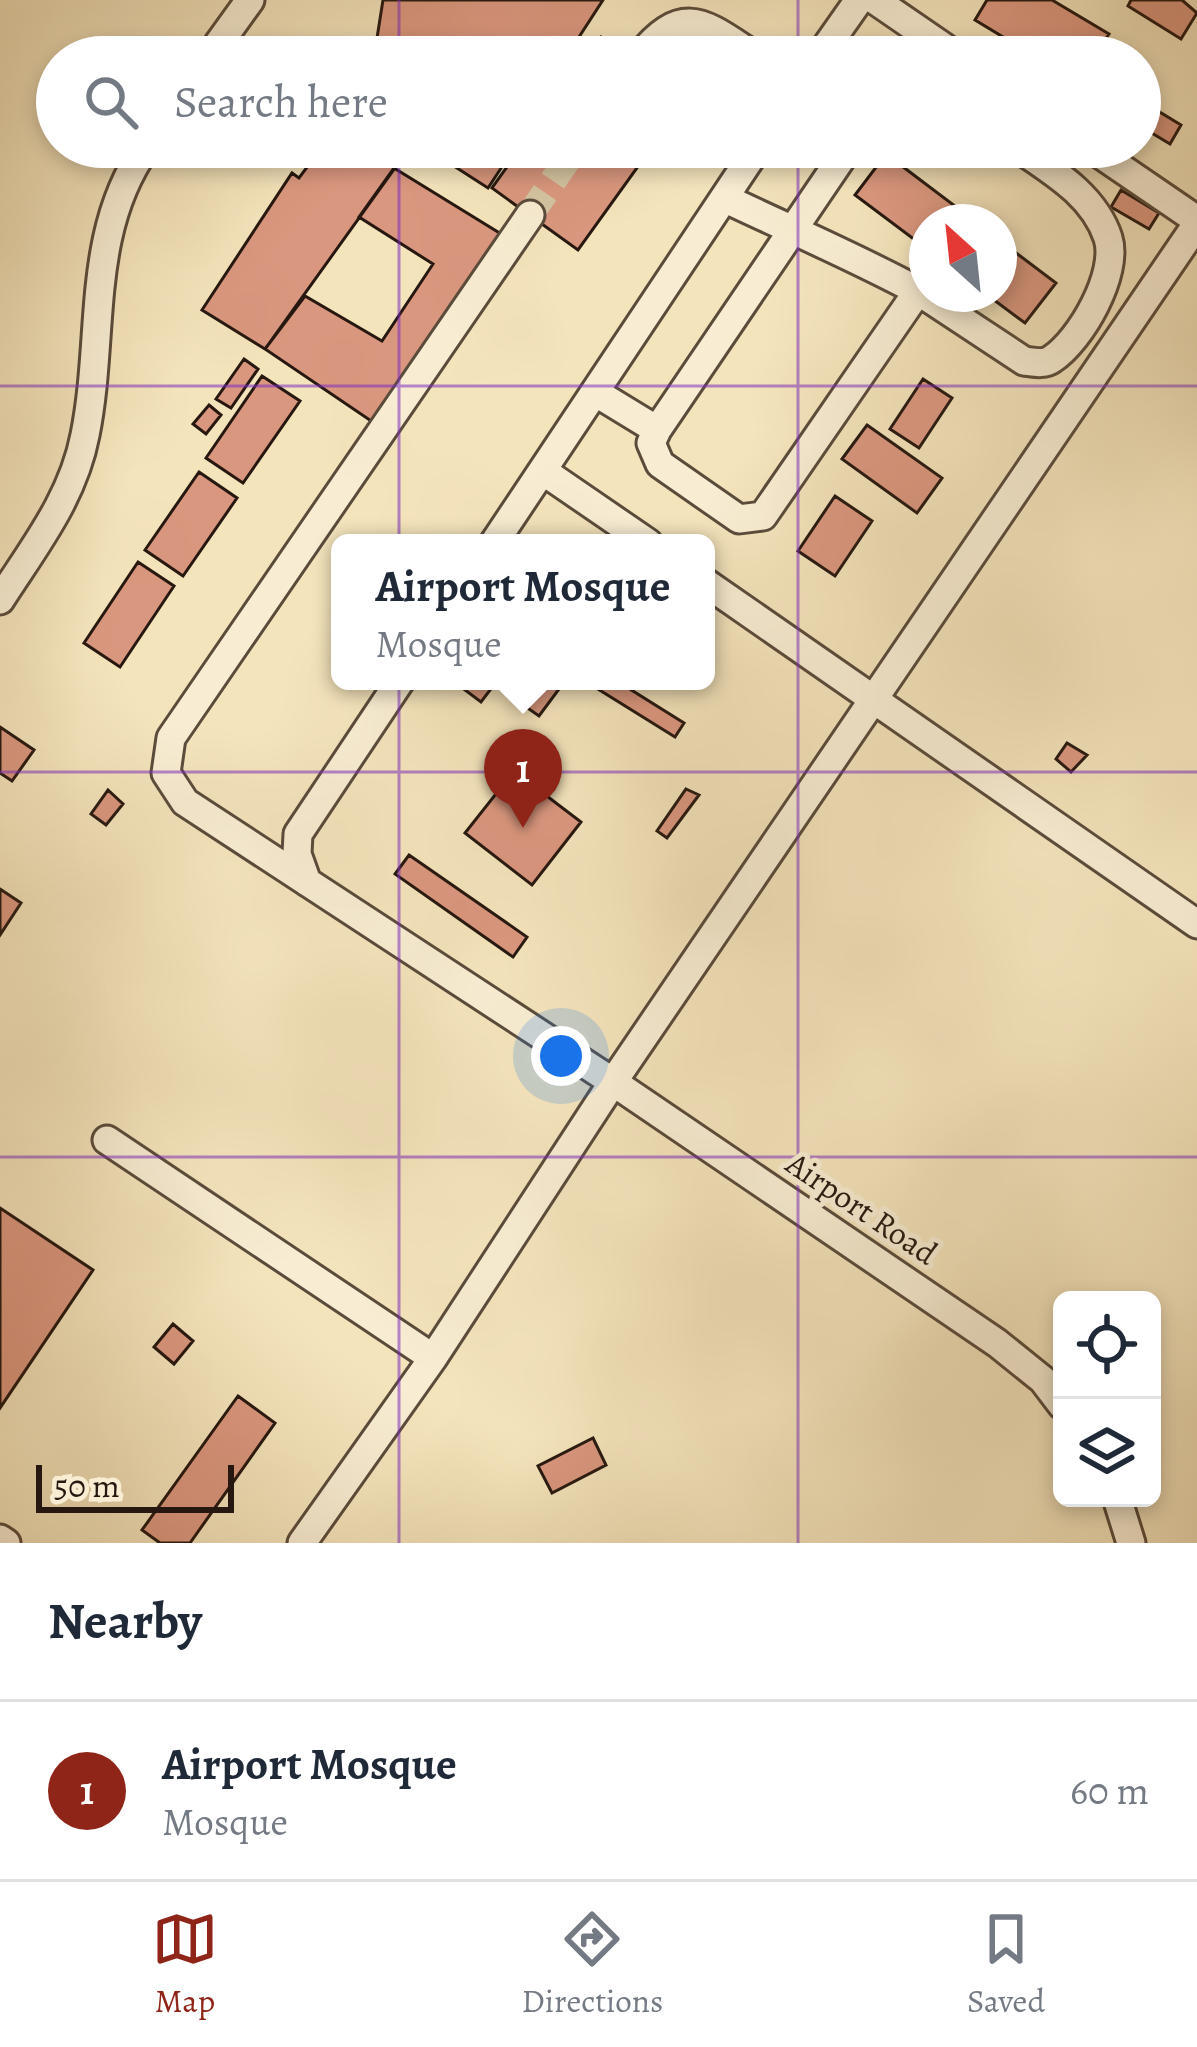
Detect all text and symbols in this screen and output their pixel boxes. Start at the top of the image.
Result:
search box [36,36,1161,168]
icon: search [78,69,144,135]
text: Search here [174,71,388,133]
north arrow [909,204,1017,312]
popup [331,534,715,690]
text: Airport Mosque [376,555,670,617]
text: Mosque [376,617,502,670]
pin: 1 [484,729,562,828]
your location [531,1026,591,1086]
street label: Airport Road [777,1140,947,1275]
map controls [1053,1291,1161,1507]
button: locate [1053,1291,1161,1399]
button: layers [1053,1399,1161,1507]
scale bar [36,1459,234,1512]
text: 50 m [54,1463,120,1508]
text: Nearby [48,1586,202,1656]
text: Airport Mosque [162,1733,457,1795]
text: 1 [80,1764,94,1817]
text: 60 m [1070,1764,1149,1817]
text: Mosque [162,1795,288,1848]
tab: Map [152,1906,218,2023]
tab: Directions [522,1906,663,2023]
tab: Saved [967,1906,1045,2023]

